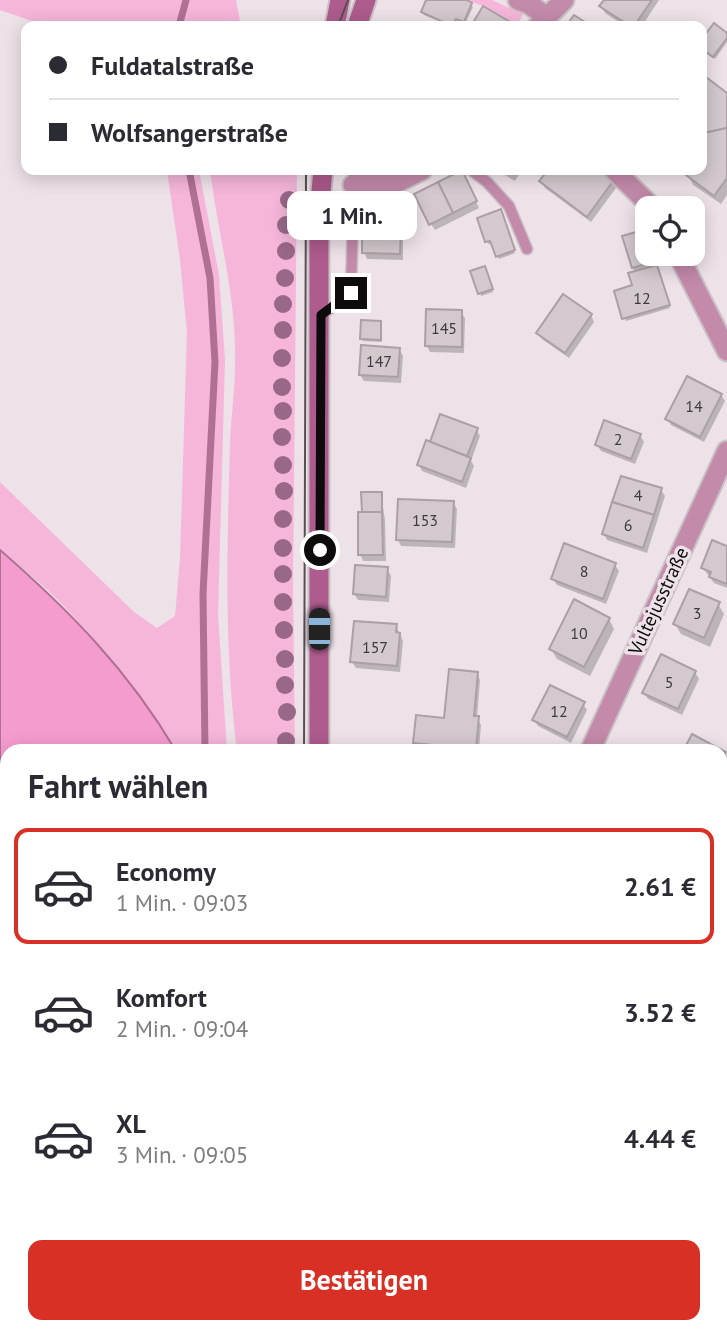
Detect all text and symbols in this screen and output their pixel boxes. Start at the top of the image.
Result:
text: Fuldatalstraße [91,49,254,82]
text: Wolfsangerstraße [91,116,288,149]
callout: 1 Min. [286,191,416,240]
map controls [635,196,705,266]
button: locate [635,196,705,266]
text: 1 Min. [321,201,383,230]
route end [335,277,367,309]
house number: 12 [633,288,651,308]
house number: 145 [431,318,457,338]
house number: 147 [366,351,392,371]
house number: 14 [685,396,703,416]
house number: 2 [614,429,622,449]
house number: 4 [634,485,643,505]
house number: 153 [412,510,438,530]
house number: 6 [624,515,632,535]
route start [304,534,336,566]
street label: Vultejusstraße [622,543,693,660]
house number: 8 [580,561,588,581]
house number: 3 [693,603,701,623]
car [309,608,330,650]
house number: 10 [570,623,588,643]
house number: 157 [362,637,388,657]
house number: 5 [665,672,673,692]
house number: 12 [550,701,568,721]
text: Fahrt wählen [28,765,208,807]
icon: car [32,855,95,918]
text: Economy [116,855,216,888]
text: 2.61 € [624,870,696,903]
text: 1 Min. · 09:03 [116,888,248,917]
icon: car [32,981,95,1044]
text: Komfort [116,981,207,1014]
text: 3.52 € [624,996,696,1029]
text: 2 Min. · 09:04 [116,1014,248,1043]
icon: car [32,1107,95,1170]
text: XL [116,1107,146,1140]
text: 4.44 € [624,1122,696,1155]
text: 3 Min. · 09:05 [116,1140,248,1169]
button: Bestätigen [28,1240,700,1320]

